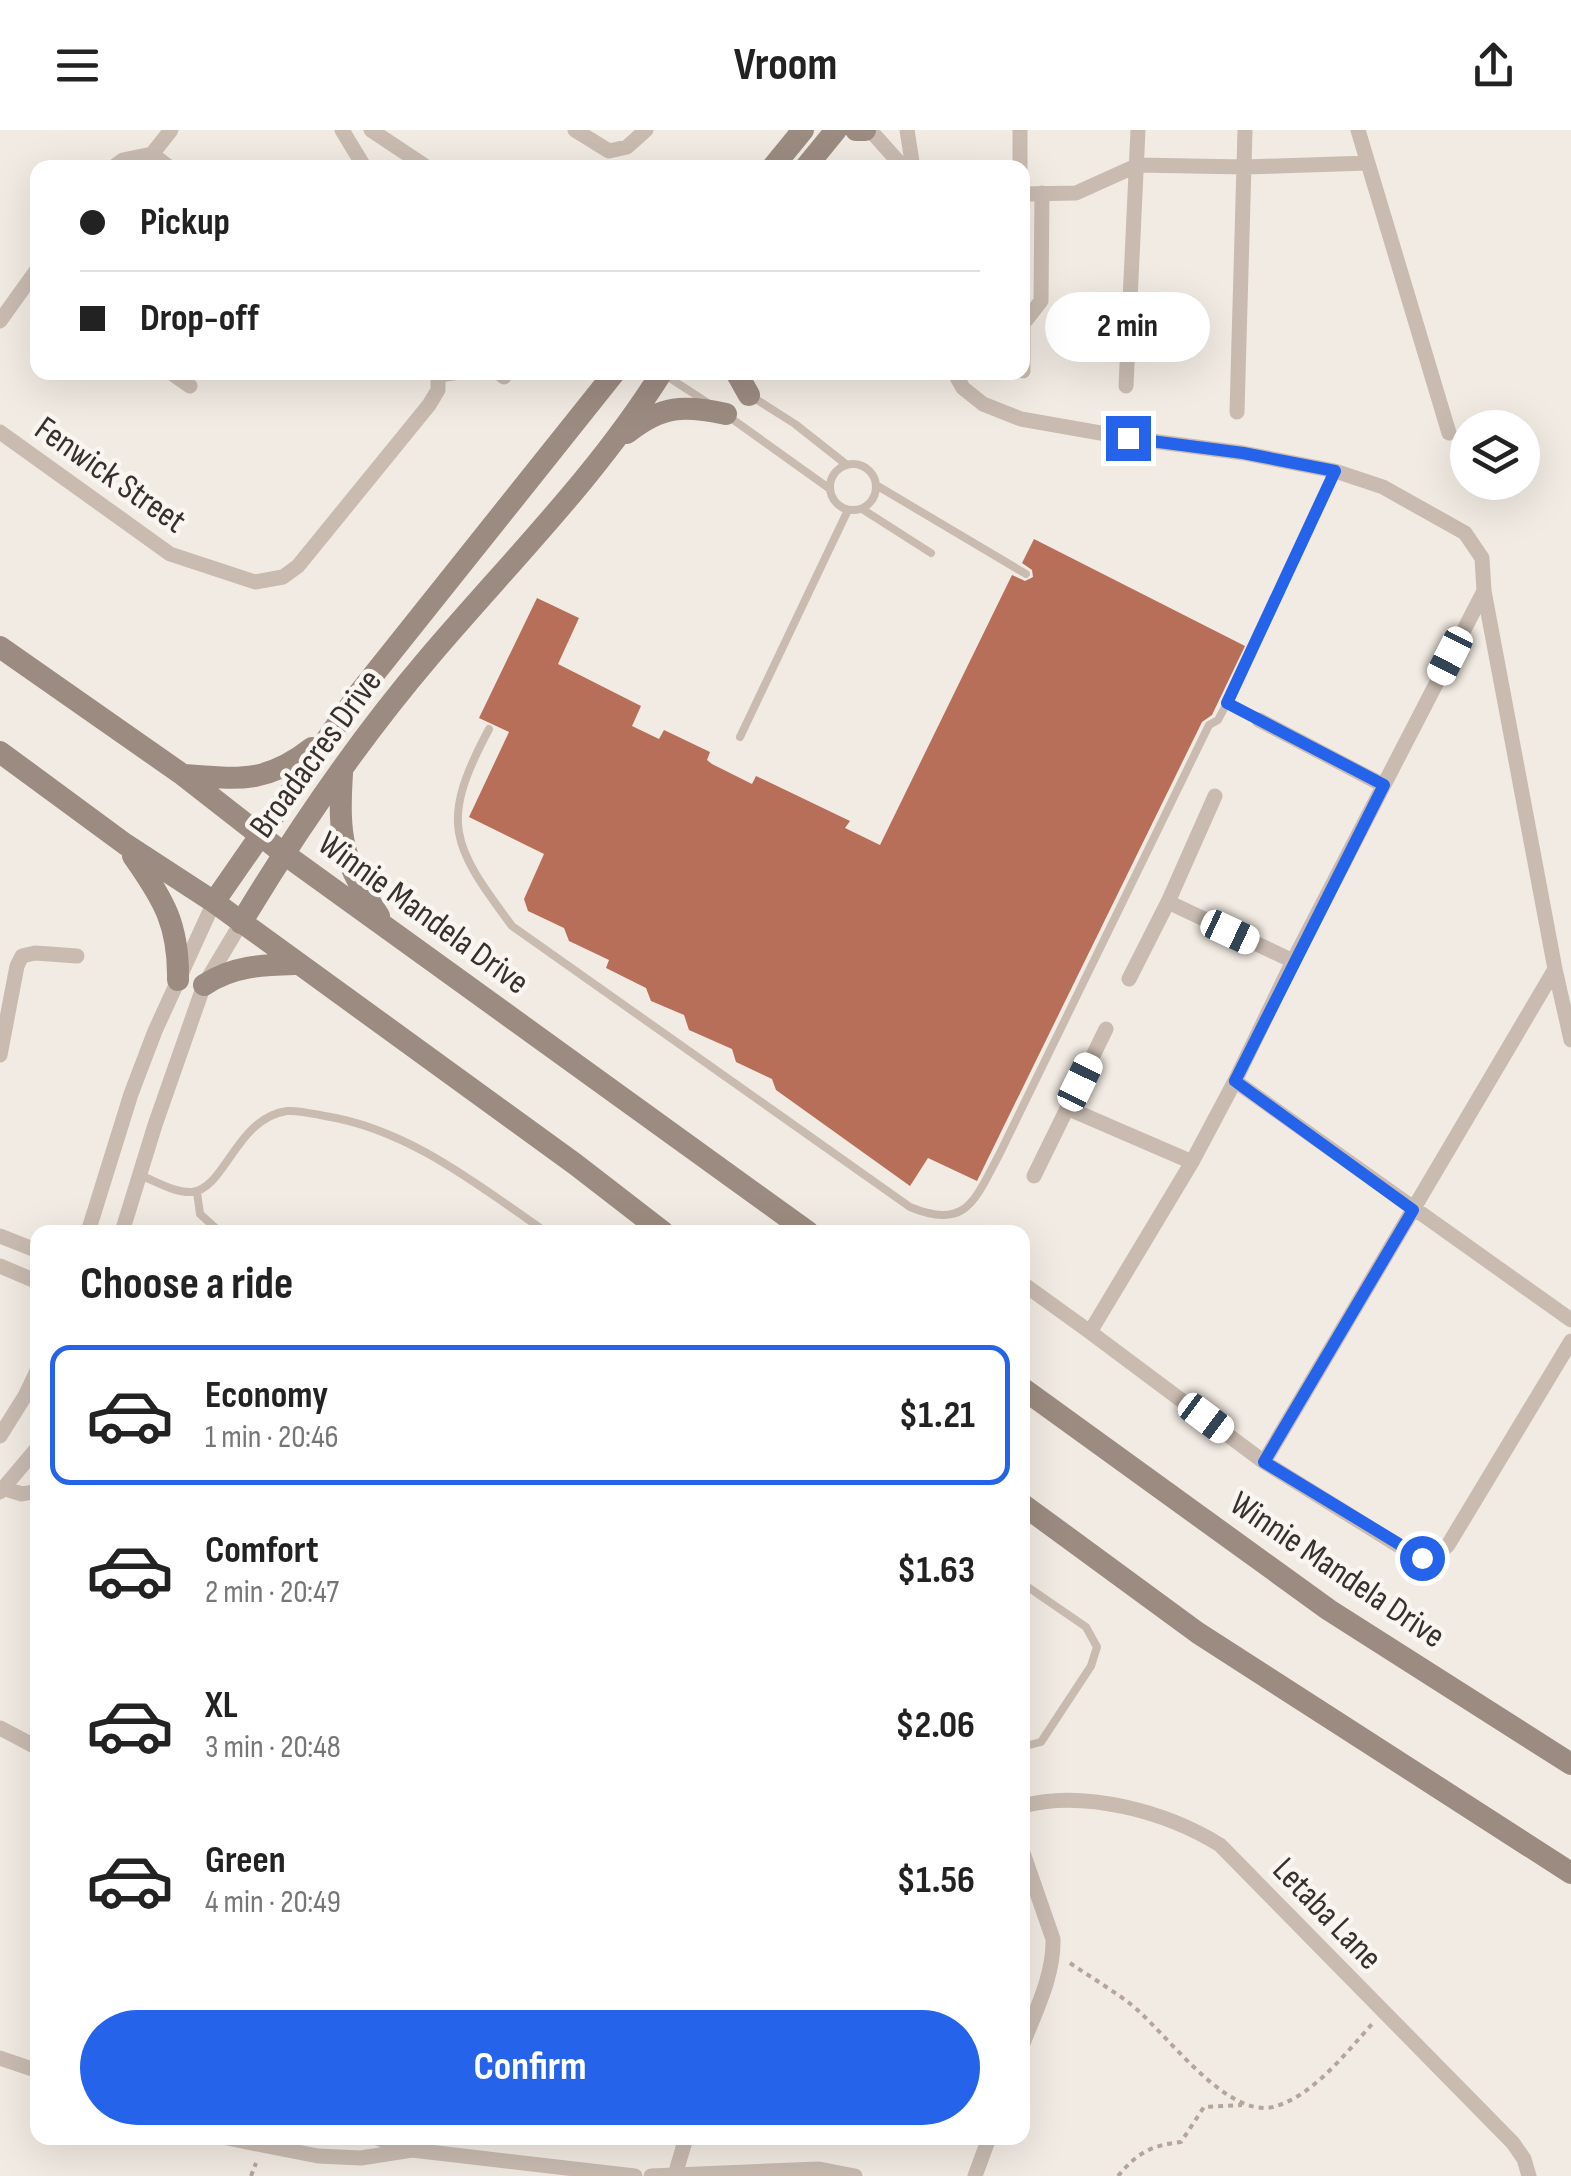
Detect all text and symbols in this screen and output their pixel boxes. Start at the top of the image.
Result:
icon: menu [50,38,105,93]
text: Vroom [734,38,837,93]
icon: share [1466,38,1521,93]
text: Pickup [140,200,230,245]
callout: 2 min [1046,293,1210,363]
text: Drop-off [140,296,259,341]
text: 2 min [1097,307,1158,346]
street label: Fenwick Street [26,407,194,543]
map controls [1450,410,1540,500]
button: layers [1450,410,1540,500]
route end [1106,416,1151,461]
car [1423,622,1477,690]
street label: Broadacres Drive [241,661,392,846]
street label: Winnie Mandela Drive [309,822,537,1004]
car [1196,906,1264,958]
car [1053,1048,1107,1116]
text: Choose a ride [80,1257,293,1312]
icon: car [85,1370,175,1460]
text: Economy [205,1373,328,1418]
car [1173,1388,1239,1448]
text: $1.21 [899,1393,975,1438]
text: 1 min · 20:46 [205,1418,339,1457]
street label: Winnie Mandela Drive [1222,1483,1453,1658]
icon: car [85,1525,175,1615]
text: Comfort [205,1528,319,1573]
route start [1400,1536,1445,1581]
text: $1.63 [897,1548,975,1593]
text: 2 min · 20:47 [205,1573,339,1612]
icon: car [85,1680,175,1770]
text: XL [205,1683,238,1728]
text: $2.06 [895,1703,975,1748]
text: 3 min · 20:48 [205,1728,341,1767]
icon: car [85,1835,175,1925]
text: Green [205,1838,286,1883]
street label: Letaba Lane [1263,1849,1391,1979]
text: $1.56 [897,1858,975,1903]
text: 4 min · 20:49 [205,1883,341,1922]
button: Confirm [80,2010,980,2125]

